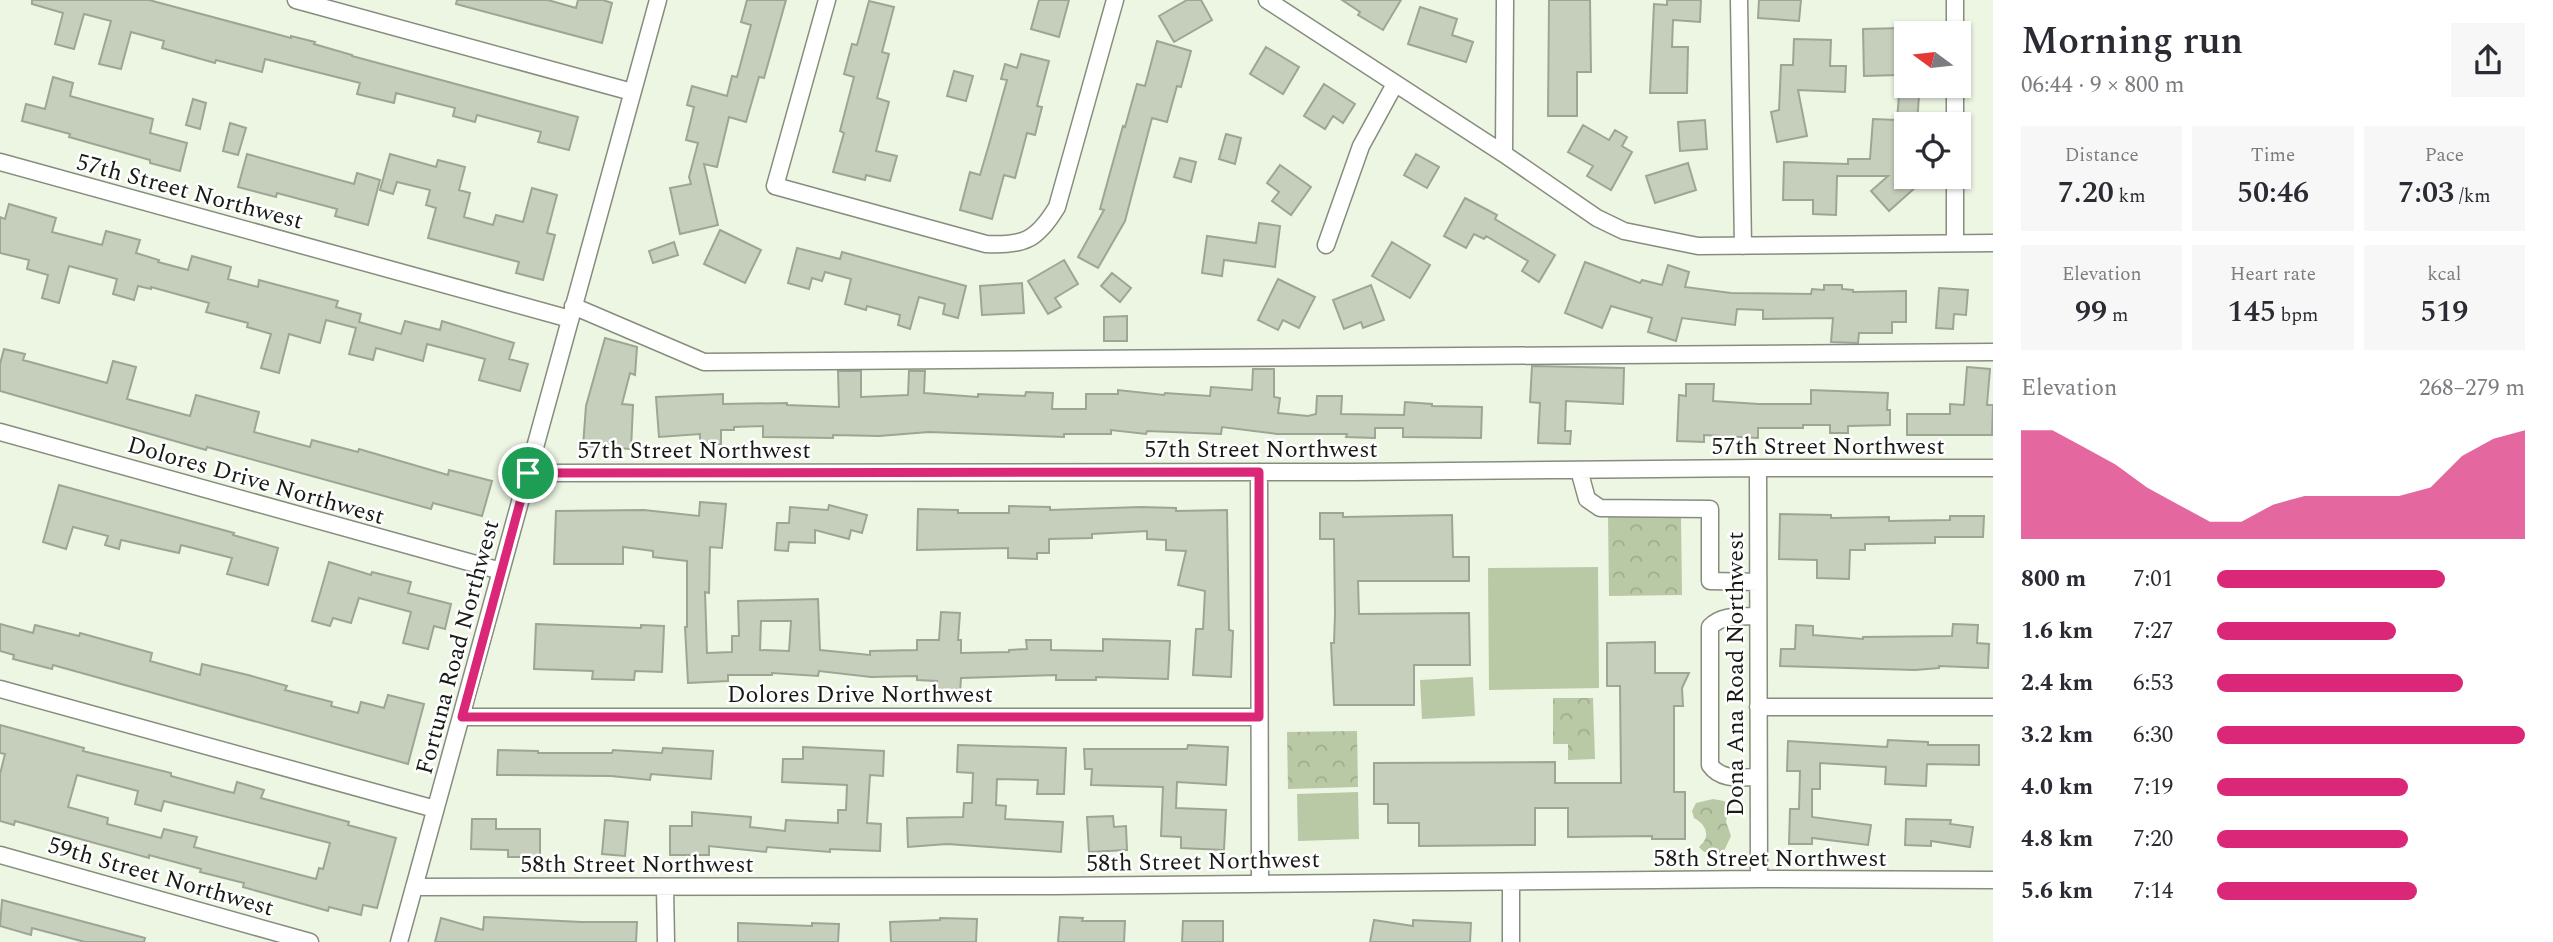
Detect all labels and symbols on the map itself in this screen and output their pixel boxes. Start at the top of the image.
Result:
north arrow [1894,21,1970,98]
street label: 57th Street Northwest [72,144,307,240]
street label: Dolores Drive Northwest [123,427,389,535]
street label: 57th Street Northwest [1711,429,1945,465]
street label: 57th Street Northwest [1144,432,1378,468]
street label: 57th Street Northwest [577,433,811,469]
pin [498,443,558,503]
street label: Fortuna Road Northwest [407,516,509,779]
street label: Dona Ana Road Northwest [1718,531,1754,817]
street label: Dolores Drive Northwest [727,677,993,713]
street label: 59th Street Northwest [43,827,278,926]
street label: 58th Street Northwest [1653,841,1887,877]
street label: 58th Street Northwest [1086,842,1320,882]
street label: 58th Street Northwest [520,847,754,883]

